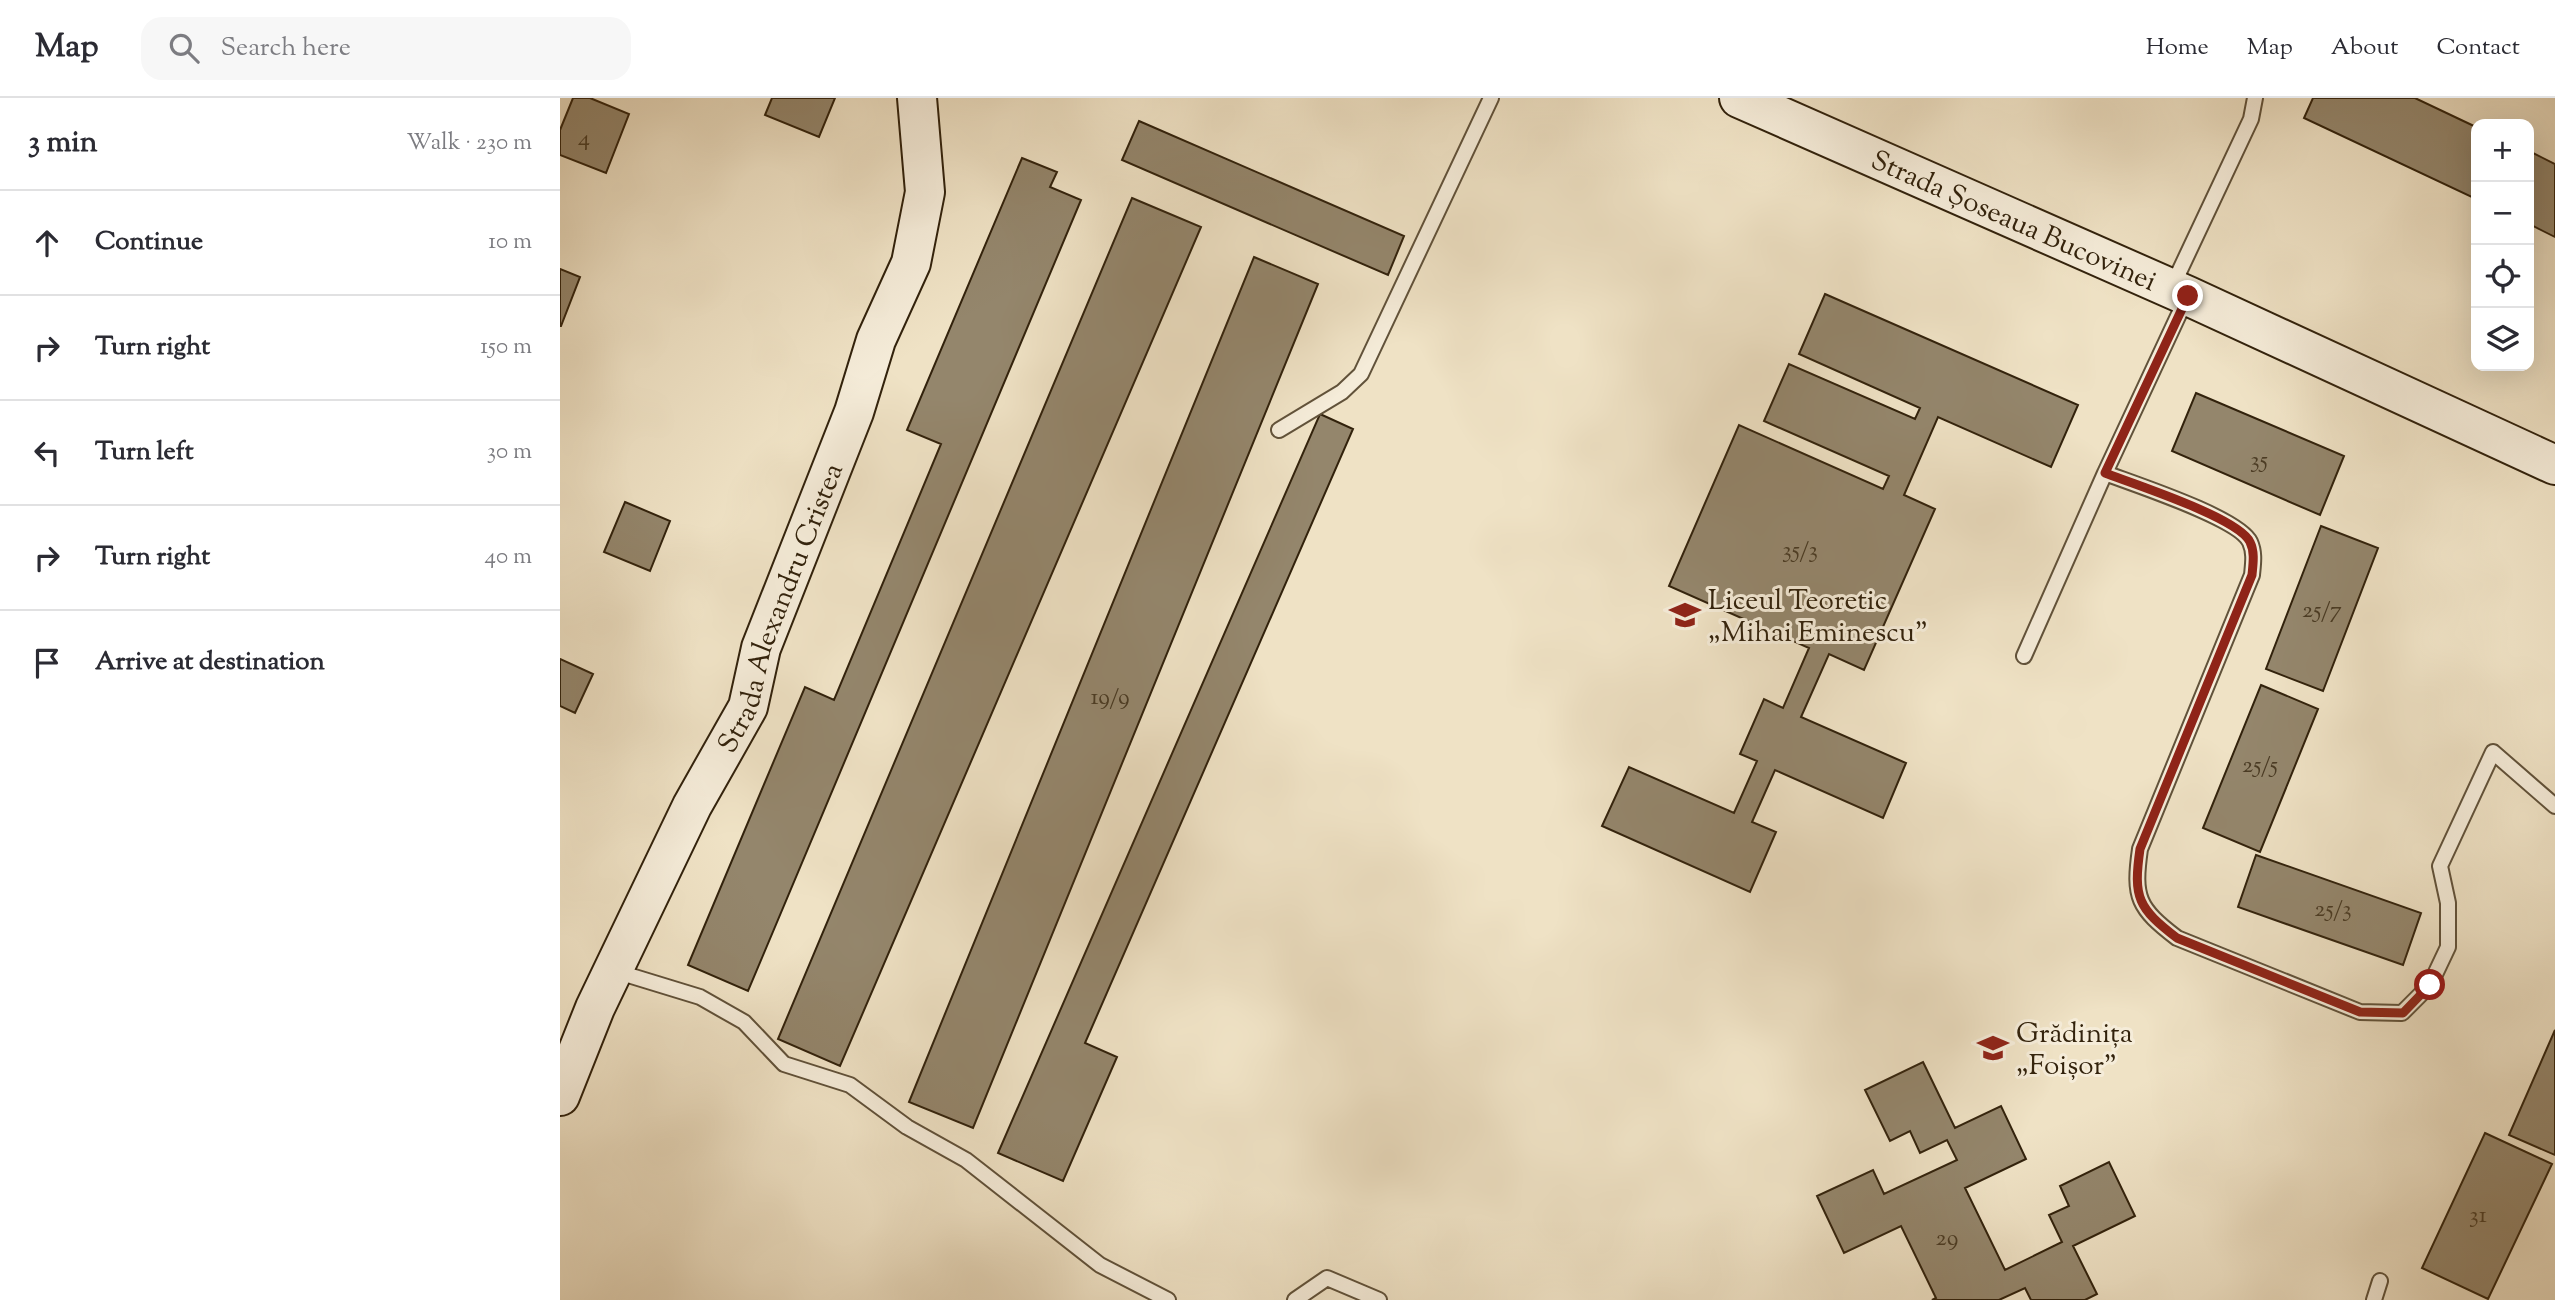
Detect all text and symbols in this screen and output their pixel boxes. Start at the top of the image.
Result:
search box [141,17,631,80]
text: Map [35,24,99,72]
icon: search [165,29,203,67]
text: Search here [221,30,351,67]
text: Home [2146,31,2209,65]
text: Map [2247,31,2293,65]
text: About [2331,31,2398,65]
text: Contact [2436,31,2520,65]
map controls [2471,119,2534,371]
button: + [2471,119,2534,182]
text: 3 min [28,122,98,165]
house number: 4 [578,122,590,156]
text: Walk · 230 m [406,127,532,160]
street label: Strada Șoseaua Bucovinei [1864,142,2162,303]
button: − [2471,182,2534,245]
icon: ahead [28,224,66,262]
text: Continue [95,224,203,261]
text: 10 m [488,226,532,259]
button: locate [2471,245,2534,308]
route end [2172,280,2203,311]
button: layers [2471,308,2534,371]
icon: right [28,329,66,367]
text: Turn right [95,329,210,366]
text: 150 m [480,331,532,364]
icon: left [28,434,66,472]
text: Turn left [95,434,194,471]
text: 30 m [487,436,532,469]
house number: 35 [2250,444,2268,478]
street label: Strada Alexandru Cristea [709,458,855,761]
house number: 35/3 [1782,534,1818,568]
icon: right [28,539,66,577]
text: Turn right [95,539,210,576]
text: 40 m [485,541,532,574]
place label: Liceul Teoretic „Mihai Eminescu” [1708,582,1928,654]
house number: 25/7 [2302,594,2342,628]
school or university icon: Liceul Teoretic „Mihai Eminescu” [1668,598,1702,632]
icon: arrive [28,644,66,682]
text: Arrive at destination [95,644,325,681]
house number: 19/9 [1090,681,1130,715]
house number: 25/5 [2242,749,2278,783]
house number: 25/3 [2314,893,2352,927]
route start [2414,969,2445,1000]
place label: Grădinița „Foișor” [2016,1015,2133,1087]
school or university icon: Grădinița „Foișor” [1976,1031,2010,1065]
house number: 31 [2469,1199,2487,1233]
house number: 29 [1936,1222,1958,1256]

